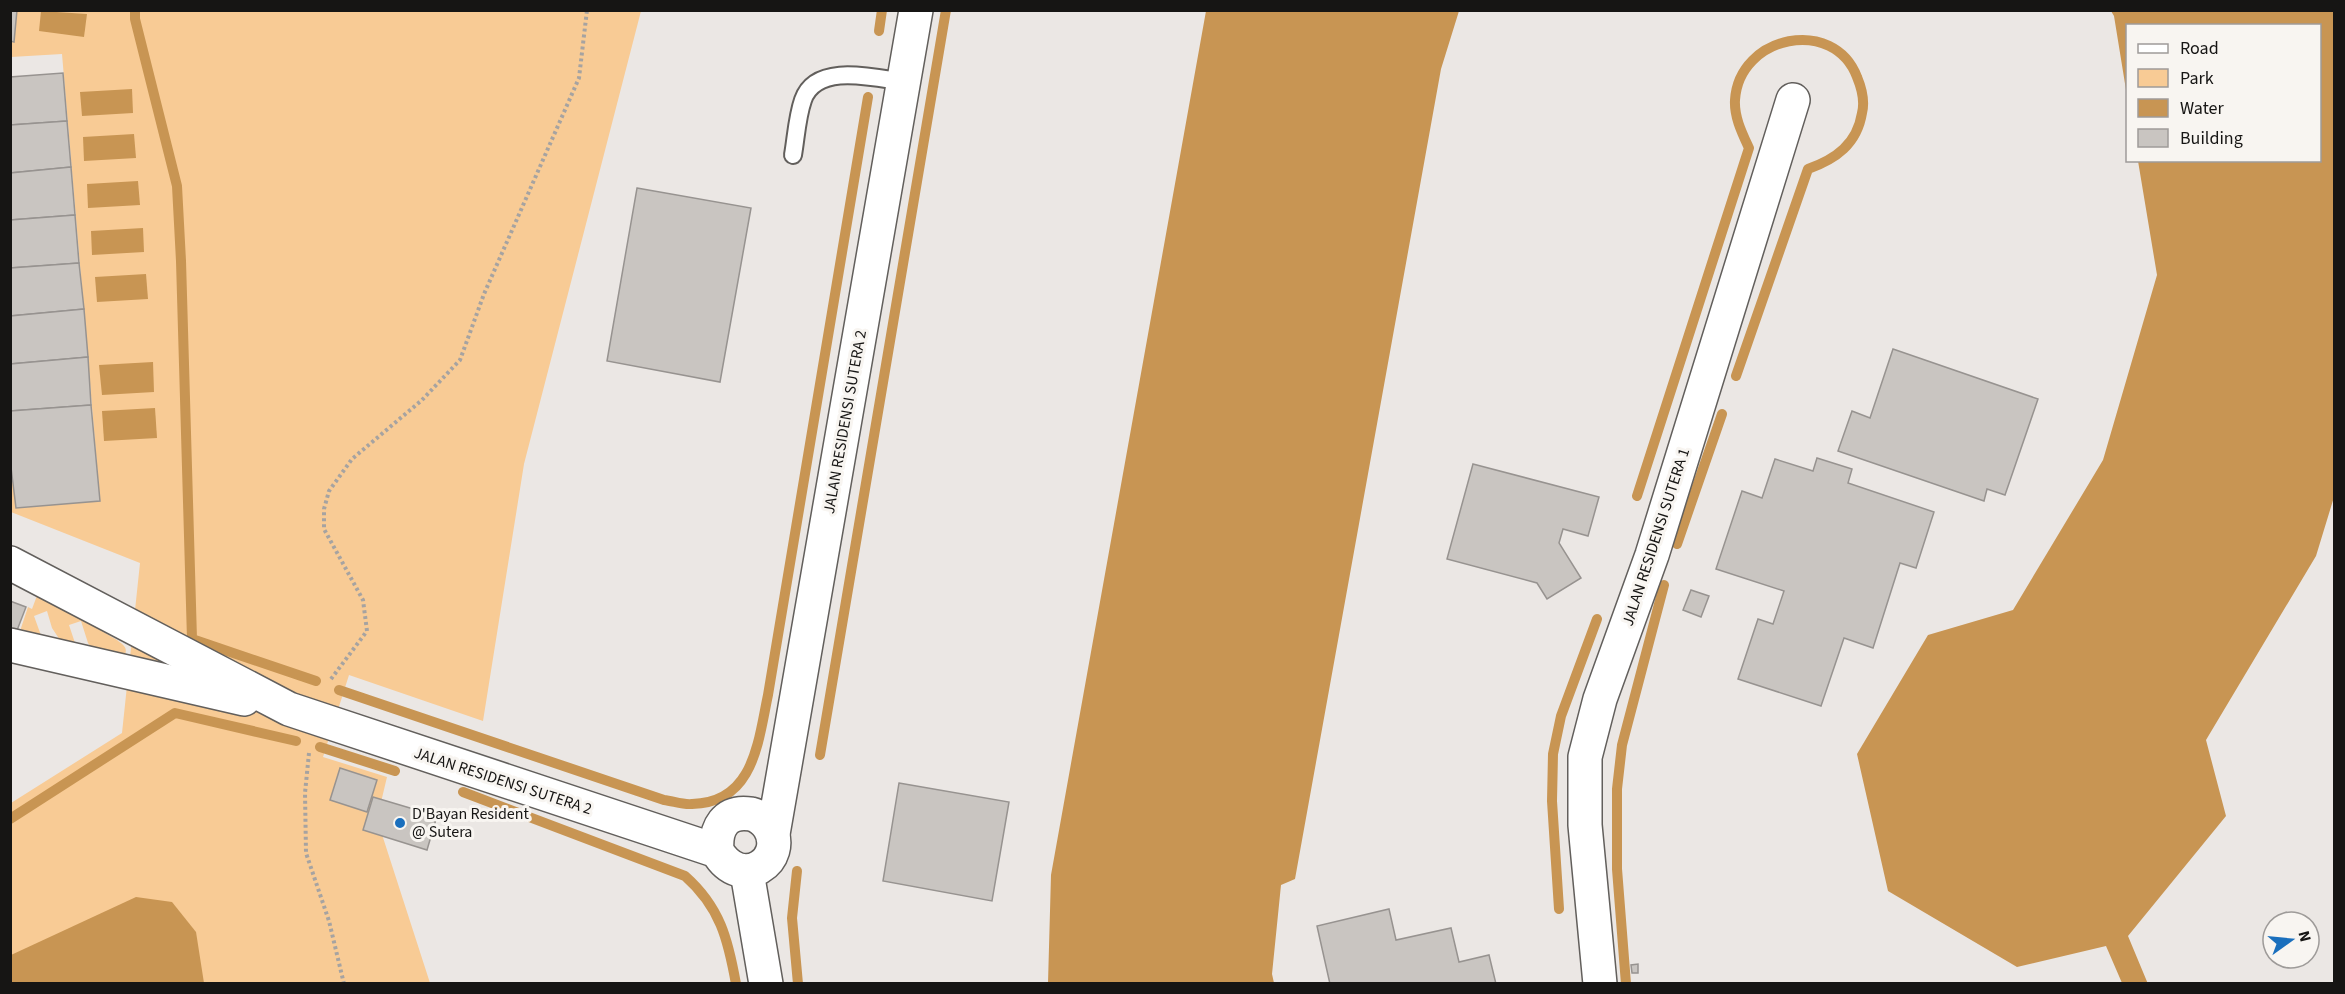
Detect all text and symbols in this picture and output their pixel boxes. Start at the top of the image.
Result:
legend [2126,24,2321,162]
text: Road [2180,36,2219,61]
text: Park [2180,66,2214,91]
text: Water [2180,96,2224,121]
text: Building [2180,126,2243,151]
street label: JALAN RESIDENSI SUTERA 2 [818,328,872,516]
street label: JALAN RESIDENSI SUTERA 1 [1617,445,1695,629]
street label: JALAN RESIDENSI SUTERA 2 [411,742,595,820]
place label: D'Bayan Resident @ Sutera [412,803,530,843]
marker: D'Bayan Resident @ Sutera [393,816,407,830]
north arrow [2261,910,2321,970]
text: N [2293,928,2317,944]

